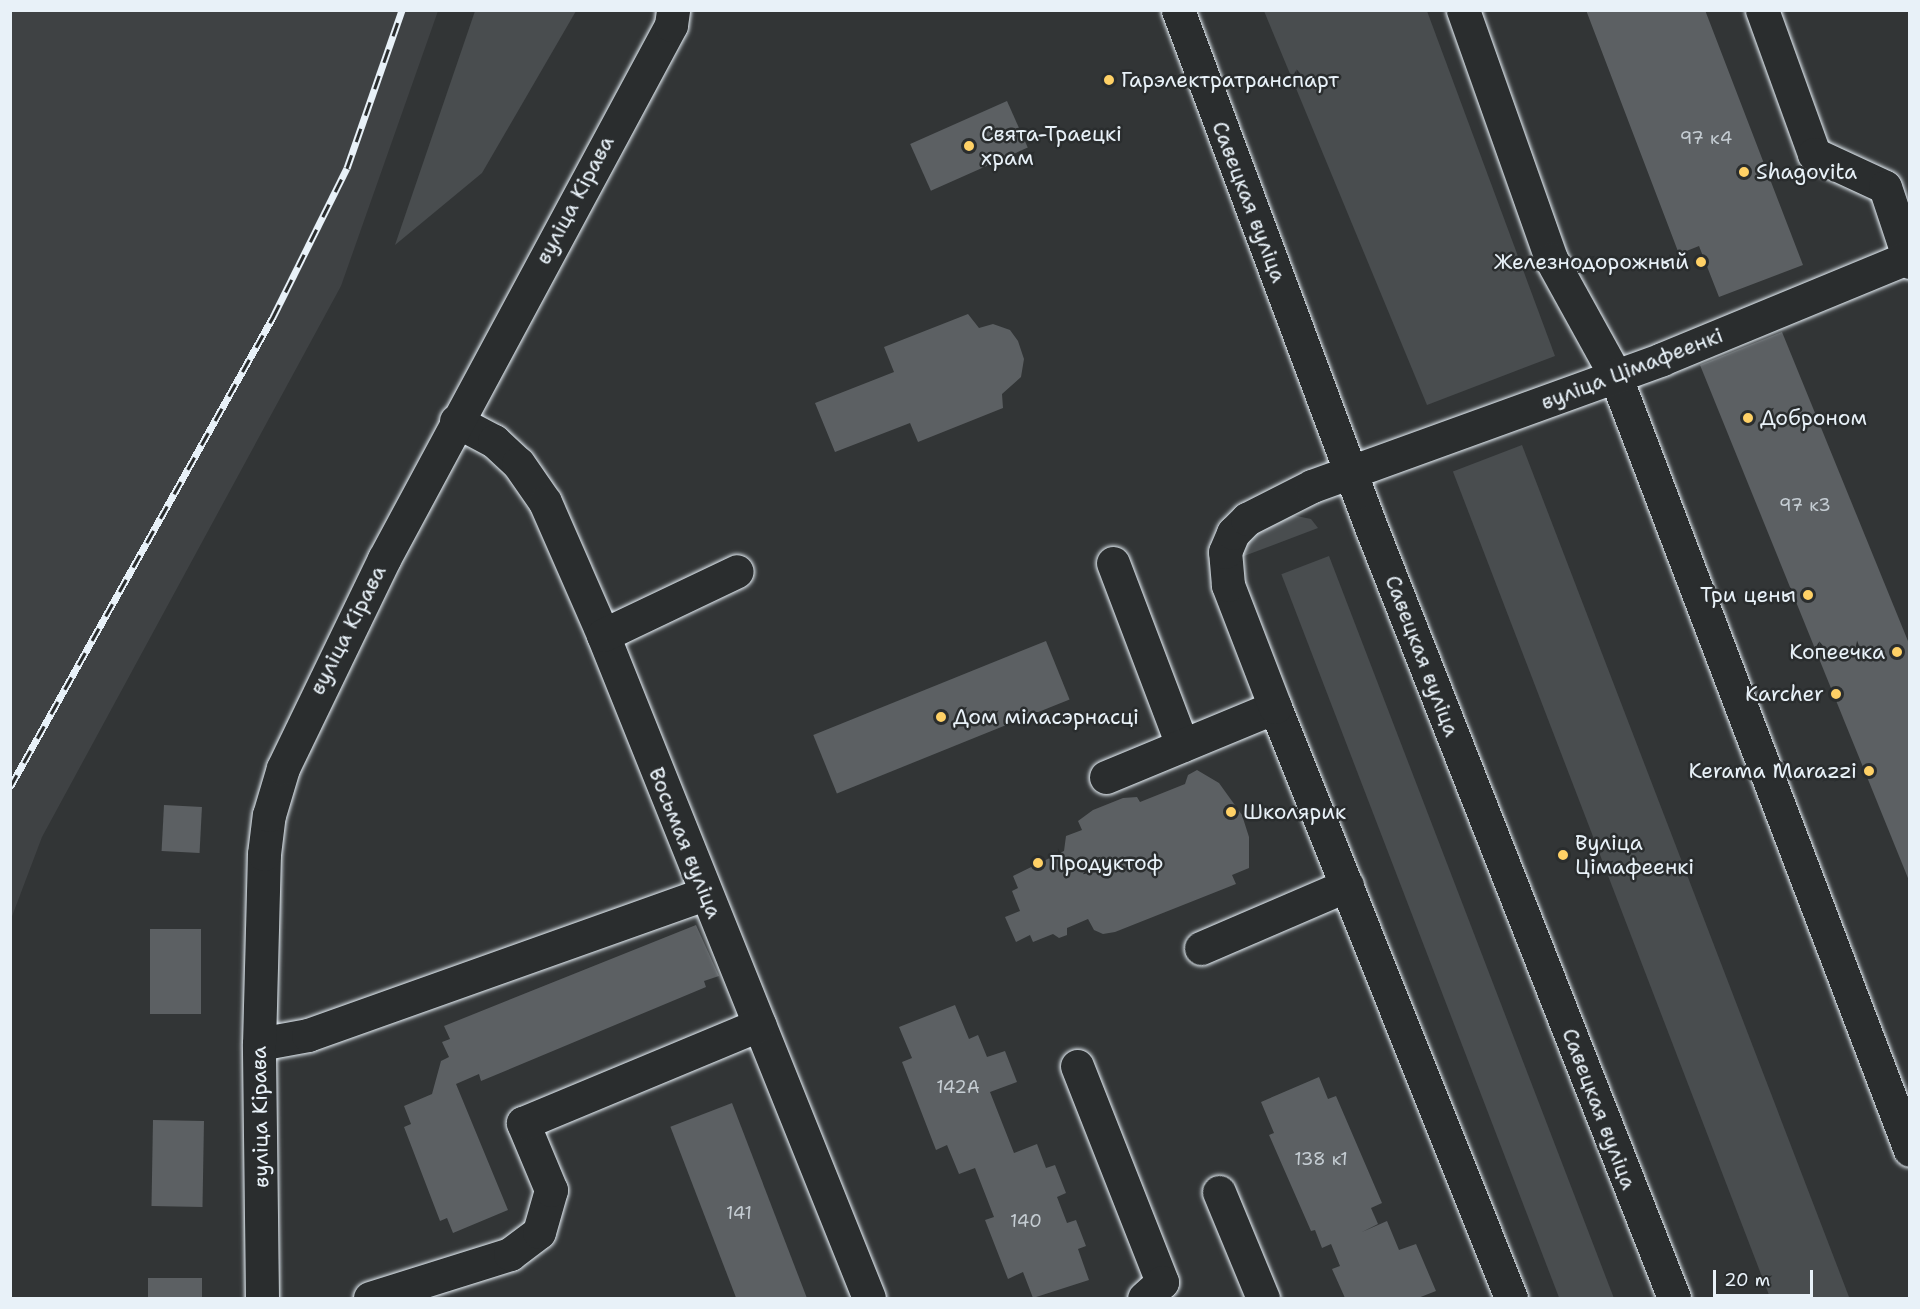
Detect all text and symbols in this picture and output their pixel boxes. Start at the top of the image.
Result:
place label: Гарэлектратранспарт [1121,67,1339,93]
marker: Гарэлектратранспарт [1102,73,1116,87]
street label: Савецкая вуліца [1207,118,1291,286]
place label: Свята-Траецкі храм [981,121,1122,171]
house number: 97 к4 [1680,127,1732,149]
street label: вуліца Кірава [531,131,619,269]
marker: Свята-Траецкі храм [962,139,976,153]
place label: Shagovita [1756,159,1857,185]
marker: Shagovita [1737,165,1751,179]
place label: Железнодорожный [1494,249,1689,275]
marker: Железнодорожный [1694,255,1708,269]
street label: вуліца Цімафеенкі [1537,323,1727,415]
place label: Доброном [1760,405,1867,431]
marker: Доброном [1741,411,1755,425]
house number: 97 к3 [1779,494,1831,516]
street label: вуліца Кірава [305,561,391,699]
street label: Савецкая вуліца [1380,572,1464,740]
place label: Три цены [1700,582,1796,608]
marker: Три цены [1801,588,1815,602]
place label: Копеечка [1789,639,1885,665]
marker: Копеечка [1890,645,1904,659]
place label: Karcher [1745,681,1824,707]
marker: Karcher [1829,687,1843,701]
place label: Дом міласэрнасці [953,704,1139,730]
marker: Дом міласэрнасці [934,710,948,724]
place label: Kerama Marazzi [1689,758,1857,784]
street label: Восьмая вуліца [643,764,727,922]
marker: Kerama Marazzi [1862,764,1876,778]
place label: Школярик [1243,799,1346,825]
marker: Школярик [1224,805,1238,819]
place label: Вуліца Цімафеенкі [1575,830,1694,880]
marker: Вуліца Цімафеенкі [1556,848,1570,862]
place label: Продуктоф [1050,850,1163,876]
marker: Продуктоф [1031,856,1045,870]
street label: Савецкая вуліца [1557,1025,1641,1193]
street label: вуліца Кірава [246,1046,274,1188]
house number: 142А [936,1076,980,1098]
house number: 138 к1 [1294,1148,1348,1170]
house number: 141 [726,1202,752,1224]
house number: 140 [1010,1210,1042,1232]
scale bar [1716,1258,1816,1296]
text: 20 m [1724,1268,1770,1292]

